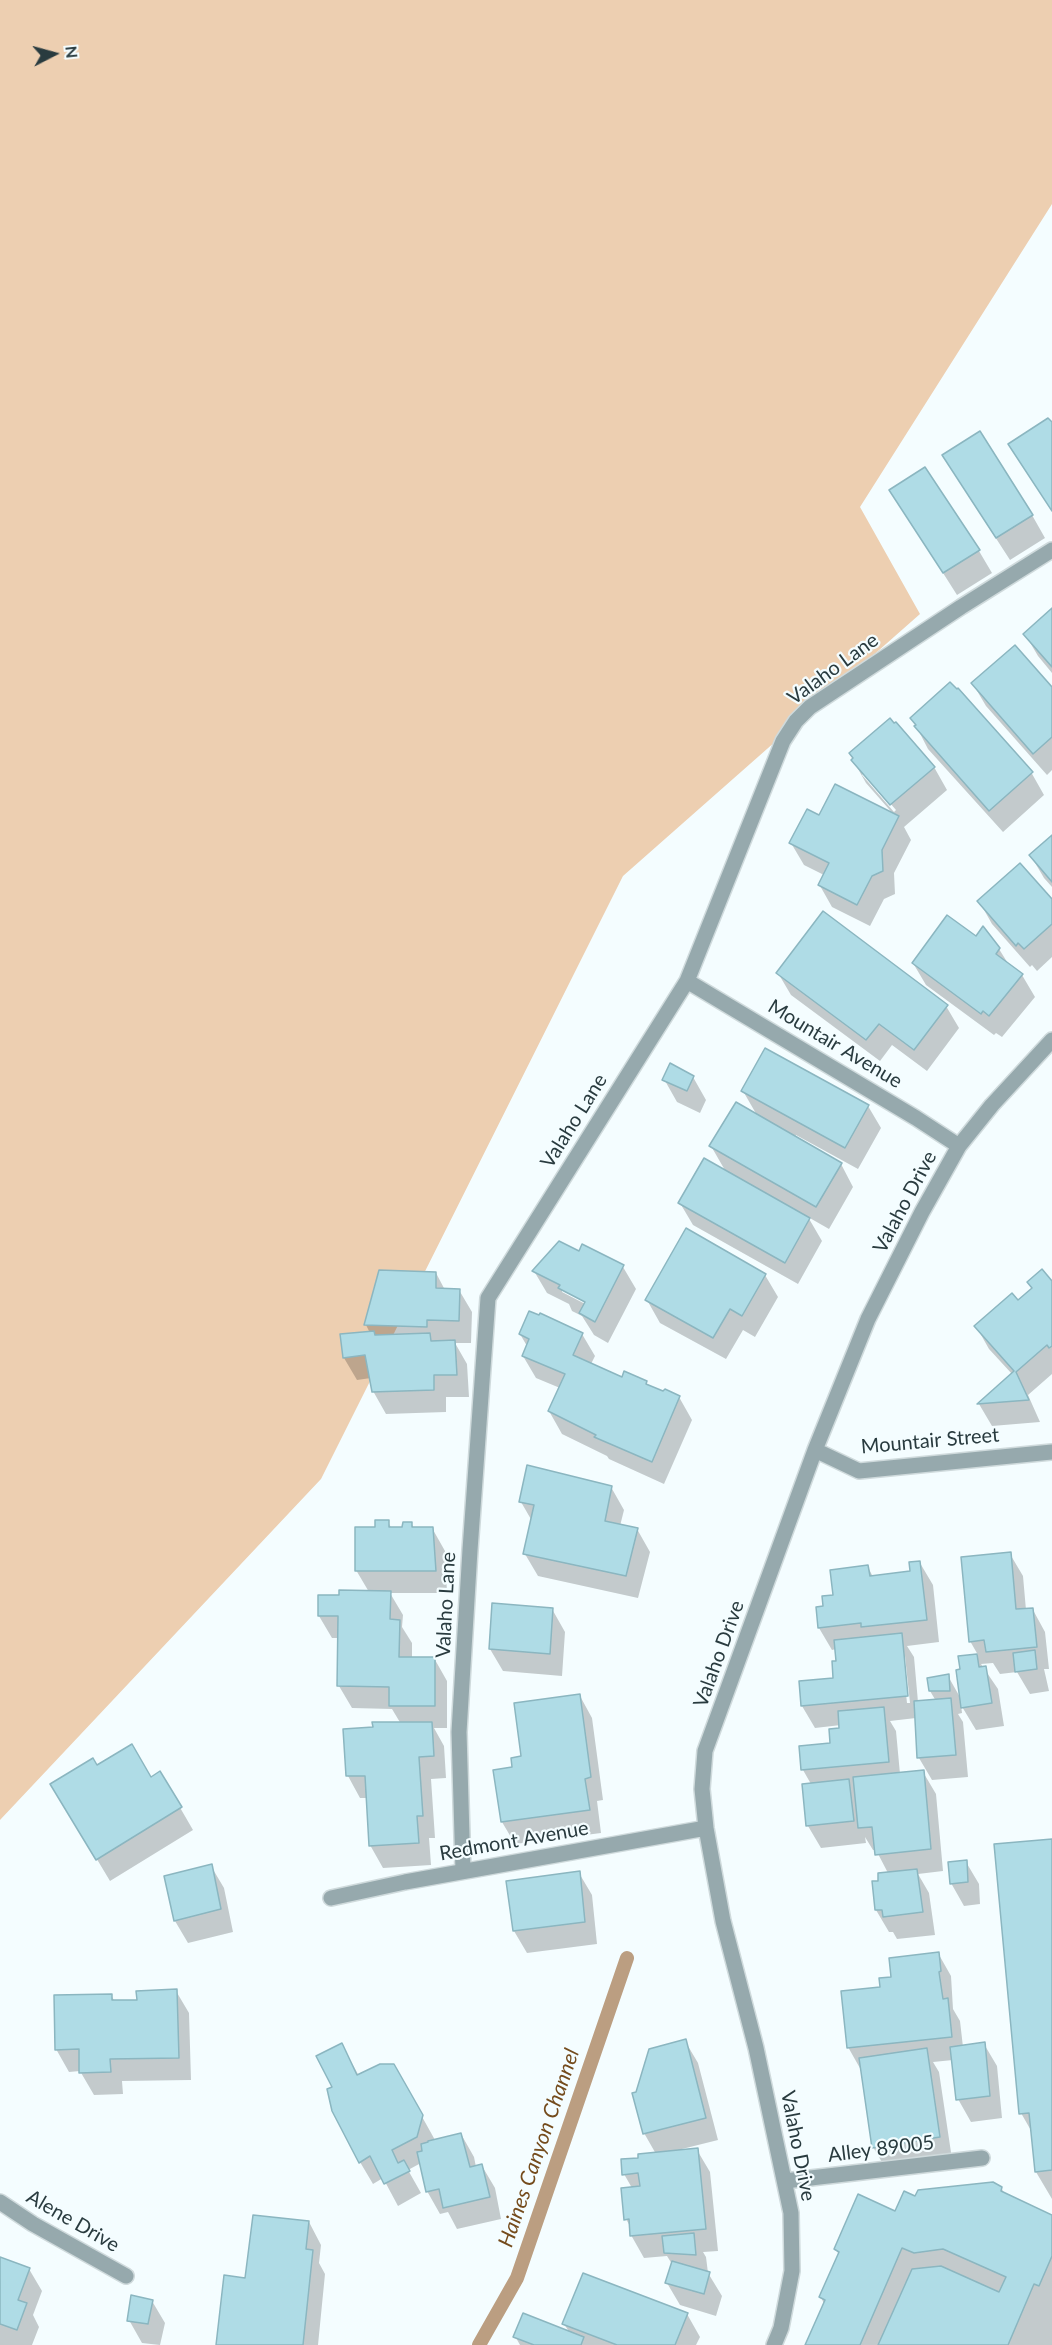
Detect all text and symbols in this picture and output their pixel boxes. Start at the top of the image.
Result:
north arrow [24,24,84,84]
text: N [62,45,82,59]
street label: Valaho Lane [783,628,883,710]
street label: Mountair Avenue [764,994,906,1094]
street label: Valaho Lane [536,1070,612,1172]
street label: Valaho Drive [868,1147,942,1257]
street label: Mountair Street [860,1423,1000,1459]
street label: Valaho Lane [431,1551,461,1659]
street label: Valaho Drive [689,1597,749,1711]
street label: Redmont Avenue [438,1816,590,1866]
water label: Haines Canyon Channel [493,2046,585,2250]
street label: Valaho Drive [776,2089,820,2203]
street label: Alley 89005 [827,2131,935,2167]
street label: Alene Drive [22,2185,124,2257]

